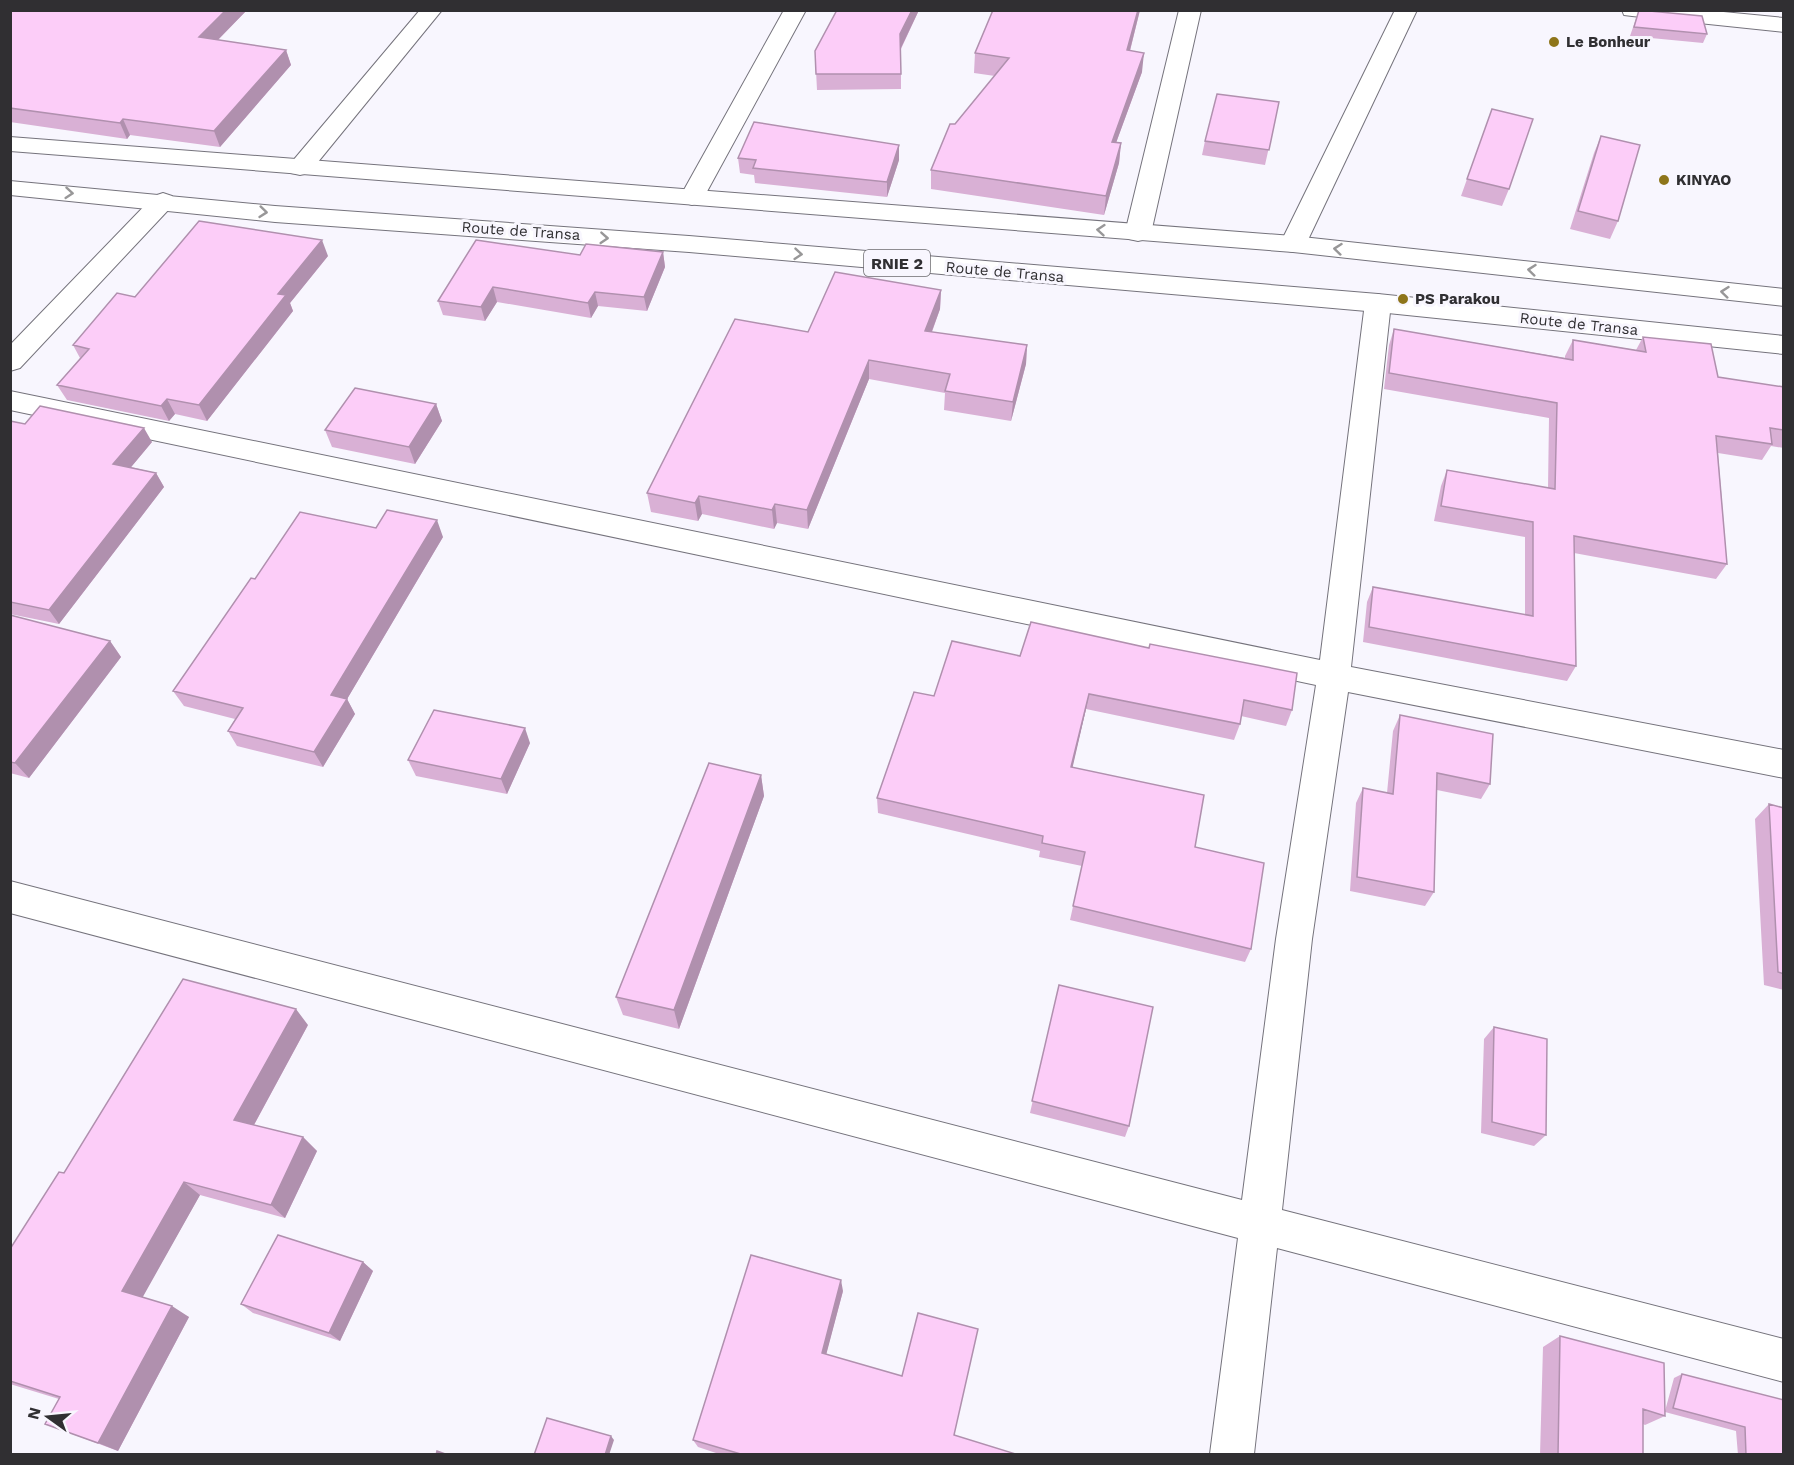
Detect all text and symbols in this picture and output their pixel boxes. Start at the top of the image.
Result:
place label: Le Bonheur [1566,33,1651,51]
marker: Le Bonheur [1547,35,1561,49]
place label: KINYAO [1676,171,1731,189]
marker: KINYAO [1657,173,1671,187]
one-way arrow [64,186,73,199]
one-way arrow [258,205,267,218]
street label: Route de Transa [461,218,581,244]
one-way arrow [1097,224,1106,237]
one-way arrow [599,231,608,244]
one-way arrow [1333,243,1342,256]
one-way arrow [794,247,803,260]
road number: RNIE 2 [864,250,930,276]
street label: Route de Transa [945,258,1066,286]
one-way arrow [1527,264,1536,277]
one-way arrow [1721,286,1730,298]
place label: PS Parakou [1415,290,1500,308]
marker: PS Parakou [1396,292,1410,306]
street label: Route de Transa [1519,309,1640,339]
north arrow [18,1387,78,1447]
text: N [23,1405,45,1421]

